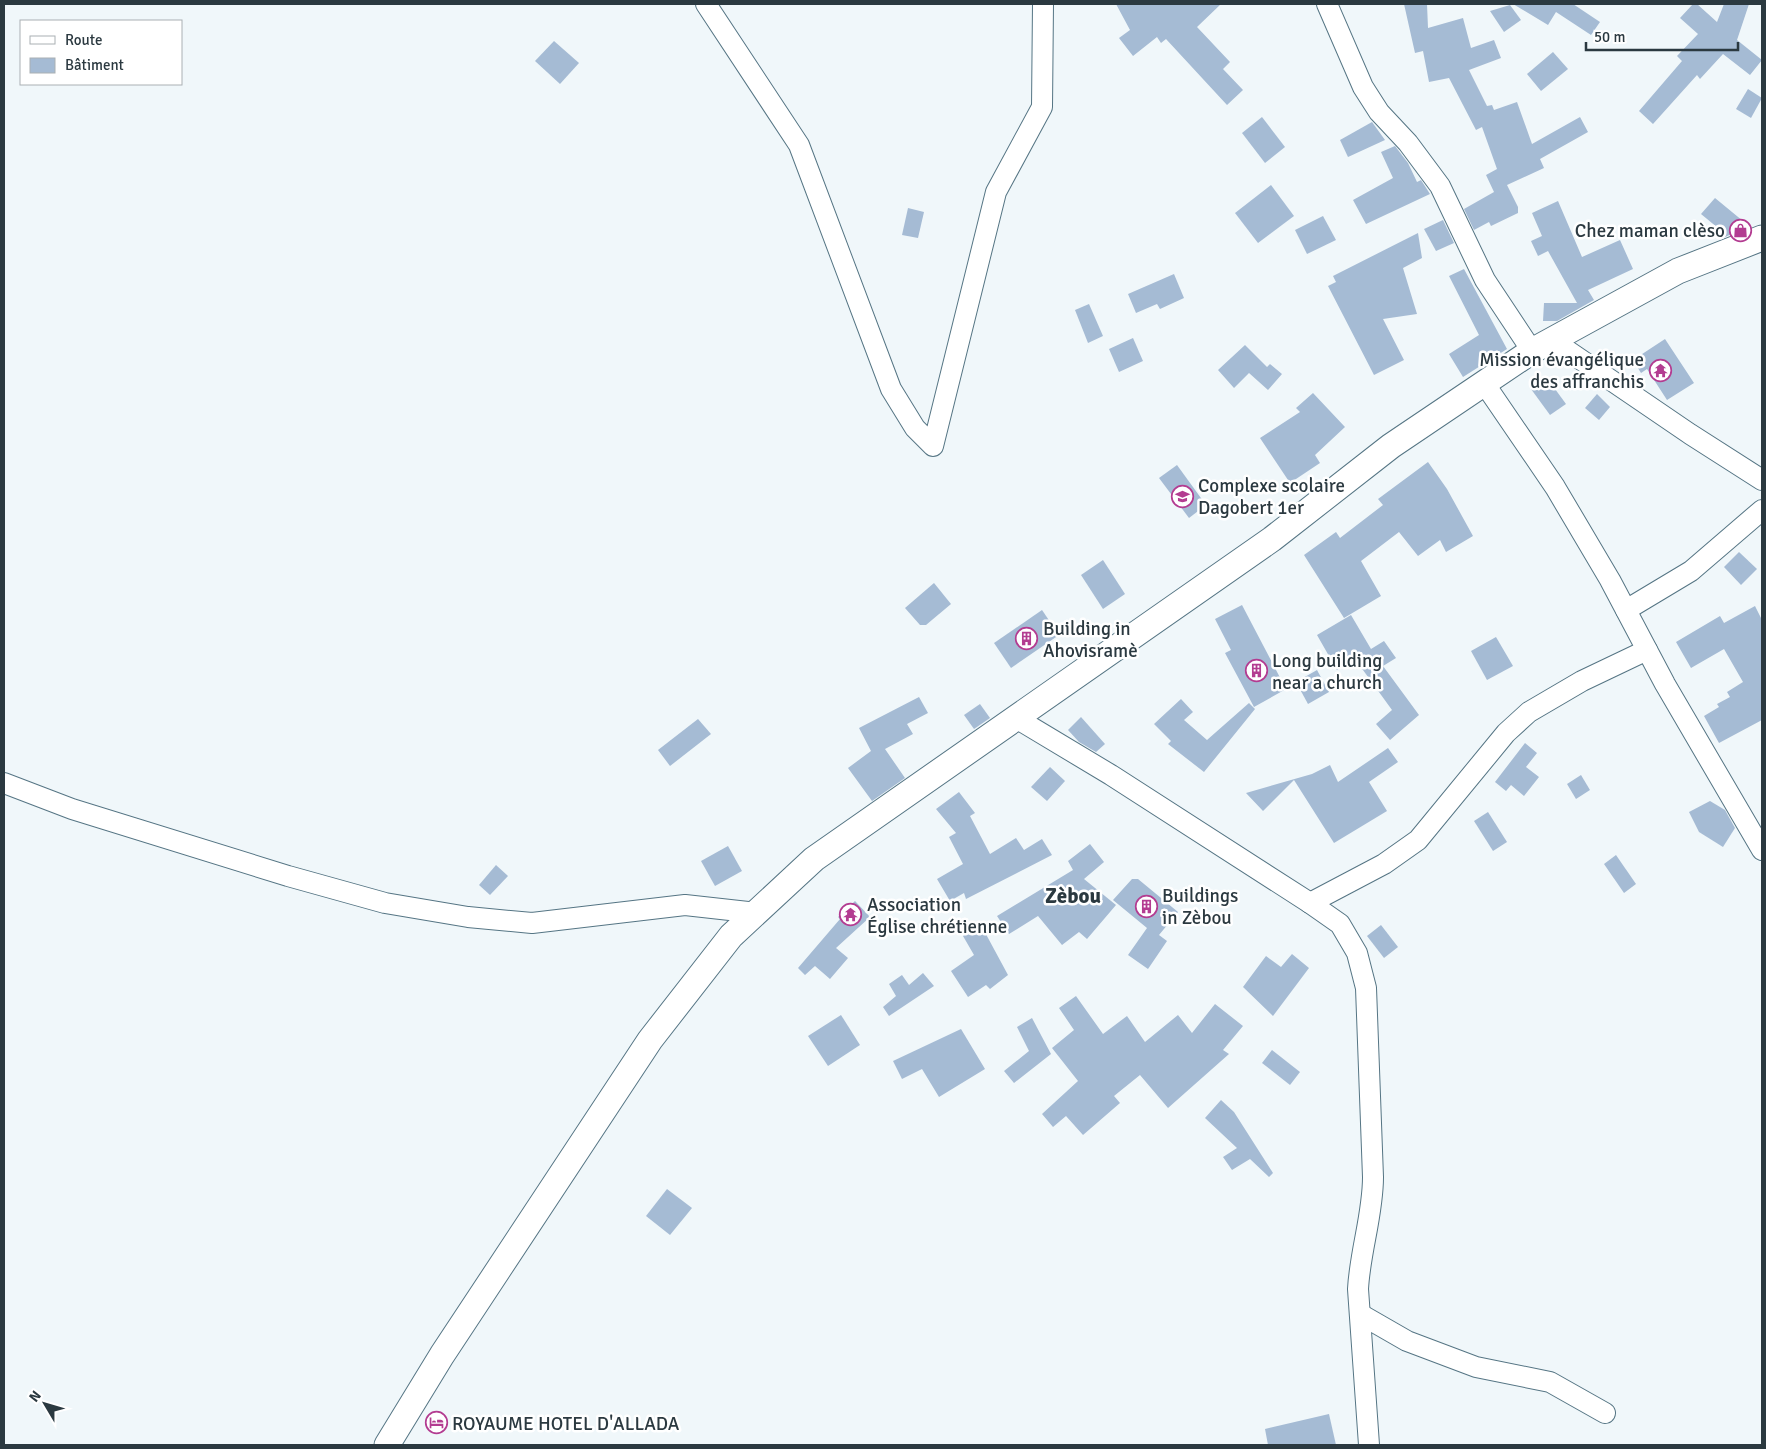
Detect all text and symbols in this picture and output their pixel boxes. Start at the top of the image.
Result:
legend [20,20,182,85]
scale bar [1586,20,1738,52]
text: 50 m [1594,28,1625,46]
text: Route [65,31,102,49]
text: Bâtiment [65,56,124,74]
shop icon: Chez maman clèso [1729,218,1753,242]
place label: Chez maman clèso [1575,219,1725,243]
place label: Mission évangélique des affranchis [1479,348,1644,394]
temple icon: Mission évangélique des affranchis [1648,358,1672,382]
place label: Complexe scolaire Dagobert 1er [1198,474,1345,520]
school or university icon: Complexe scolaire Dagobert 1er [1170,484,1194,508]
place label: Building in Ahovisramè [1043,617,1138,663]
building icon: Building in Ahovisramè [1015,627,1039,651]
place label: Long building near a church [1272,649,1382,695]
building icon: Long building near a church [1244,659,1268,683]
district label: Zèbou [1045,883,1101,909]
place label: Buildings in Zèbou [1162,884,1238,930]
place label: Association Église chrétienne [867,893,1007,939]
building icon: Buildings in Zèbou [1134,894,1158,918]
temple icon: Association Église chrétienne [839,903,863,927]
north arrow [20,1379,70,1429]
text: N [25,1387,45,1405]
hotel icon: ROYAUME HOTEL D'ALLADA [424,1411,448,1435]
place label: ROYAUME HOTEL D'ALLADA [452,1412,680,1436]

